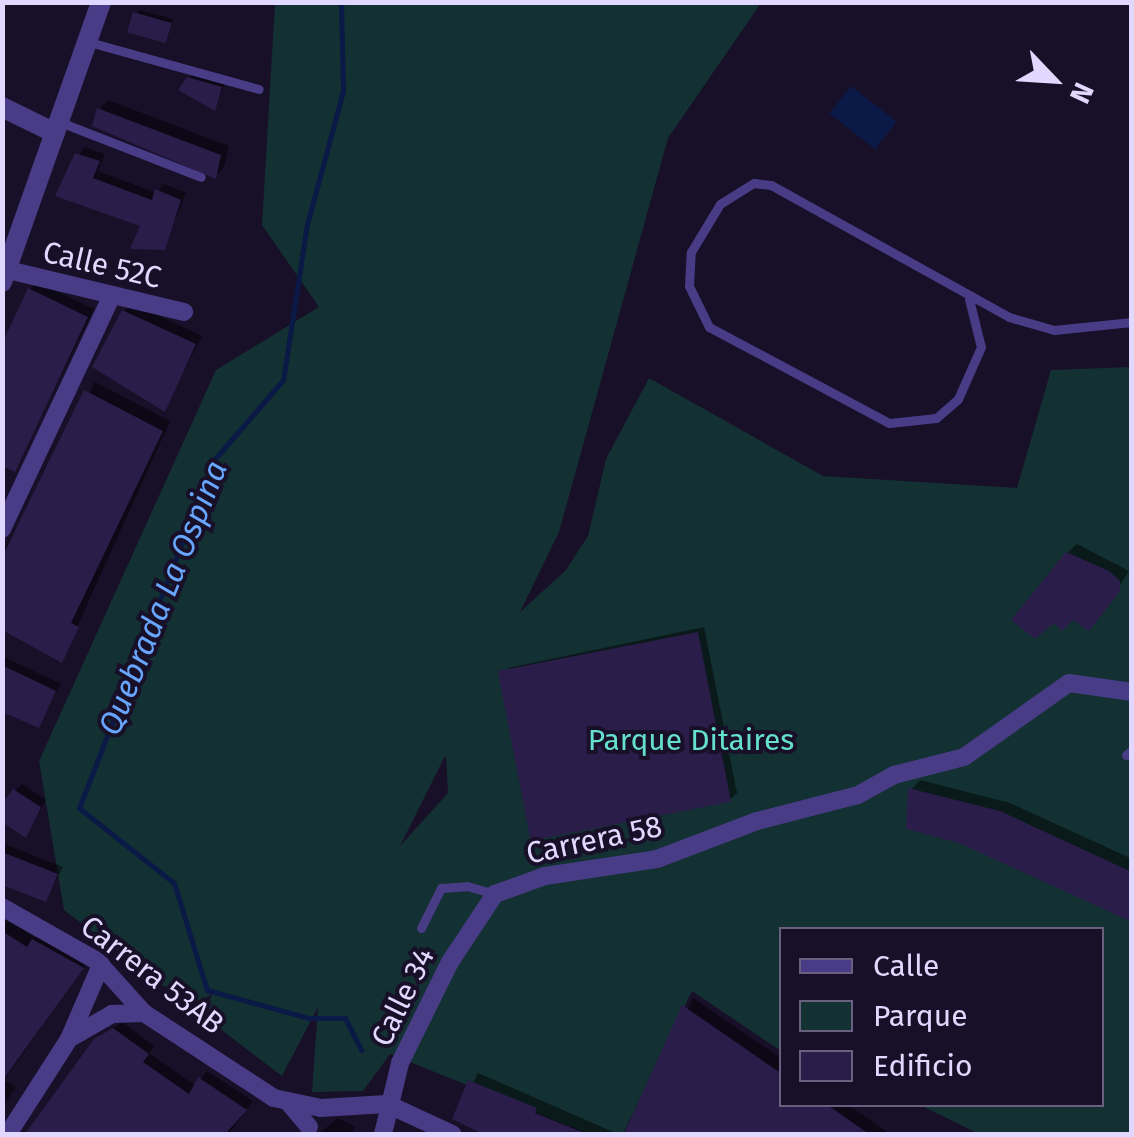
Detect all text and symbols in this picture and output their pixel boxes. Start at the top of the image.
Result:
north arrow [1004,30,1104,130]
text: N [1063,77,1101,108]
street label: Calle 52C [39,234,165,296]
water label: Quebrada La Ospina [90,455,236,741]
park label: Parque Ditaires [588,722,794,758]
street label: Carrera 58 [523,808,665,872]
street label: Carrera 53AB [73,908,231,1042]
legend [779,927,1104,1107]
street label: Calle 34 [364,942,442,1052]
text: Calle [873,948,939,984]
text: Parque [873,998,968,1034]
text: Edificio [873,1048,972,1084]

